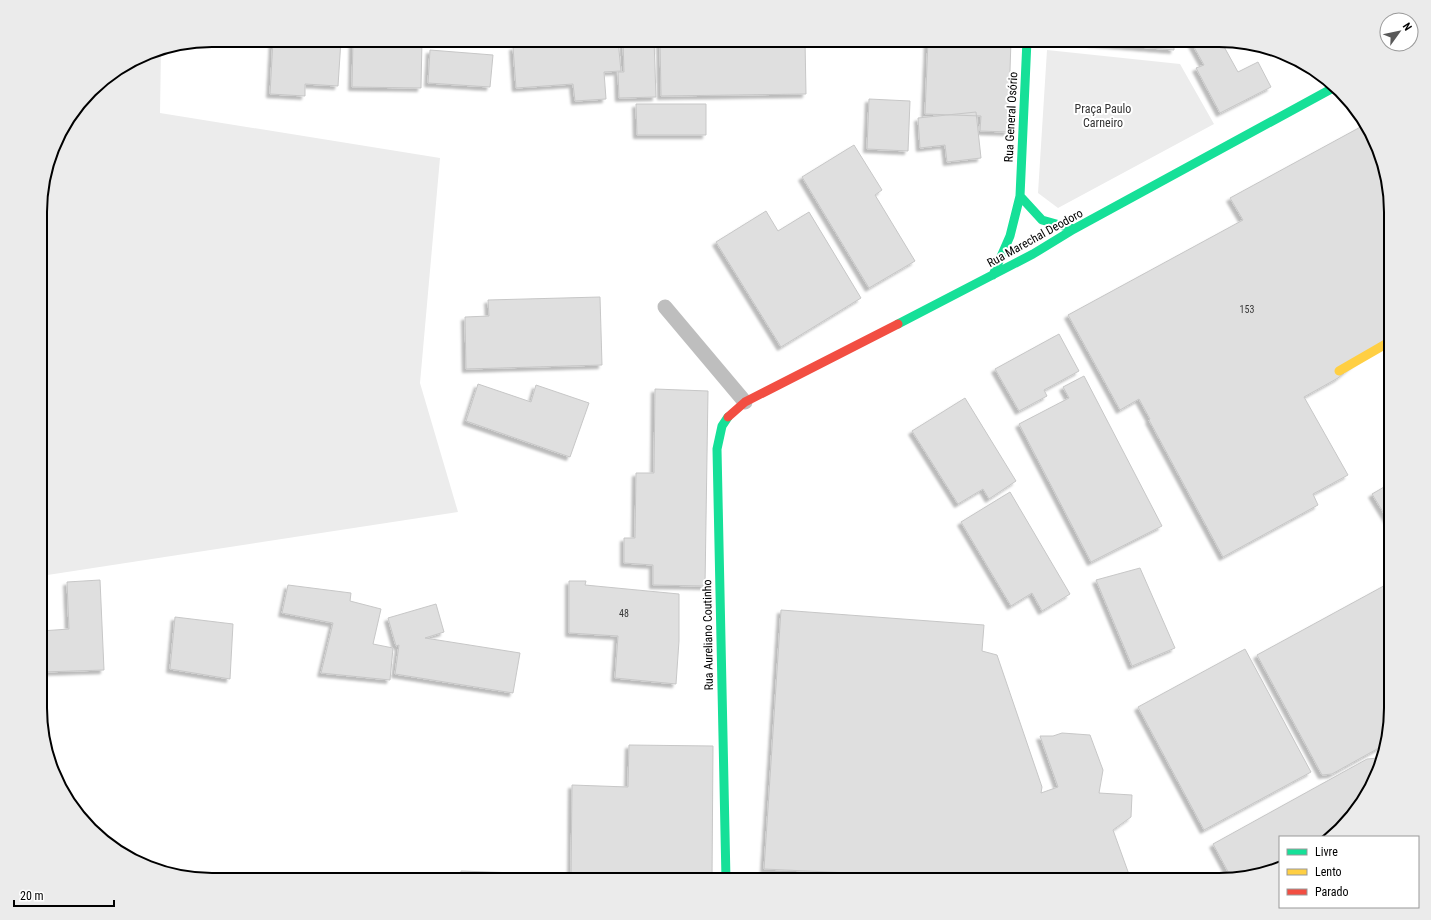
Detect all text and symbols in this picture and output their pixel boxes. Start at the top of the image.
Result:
north arrow [1379,12,1419,52]
text: N [1400,20,1414,33]
street label: Rua General Osório [1002,71,1020,163]
park label: Praça Paulo Carneiro [1075,102,1131,130]
street label: Rua Marechal Deodoro [985,206,1085,270]
house number: 153 [1240,304,1254,315]
street label: Rua Aureliano Coutinho [700,579,716,691]
house number: 48 [619,608,629,619]
legend [1279,836,1419,908]
text: Livre [1315,845,1338,859]
text: Lento [1315,865,1342,879]
scale bar [14,882,114,908]
text: Parado [1315,885,1348,899]
text: 20 m [20,889,44,903]

